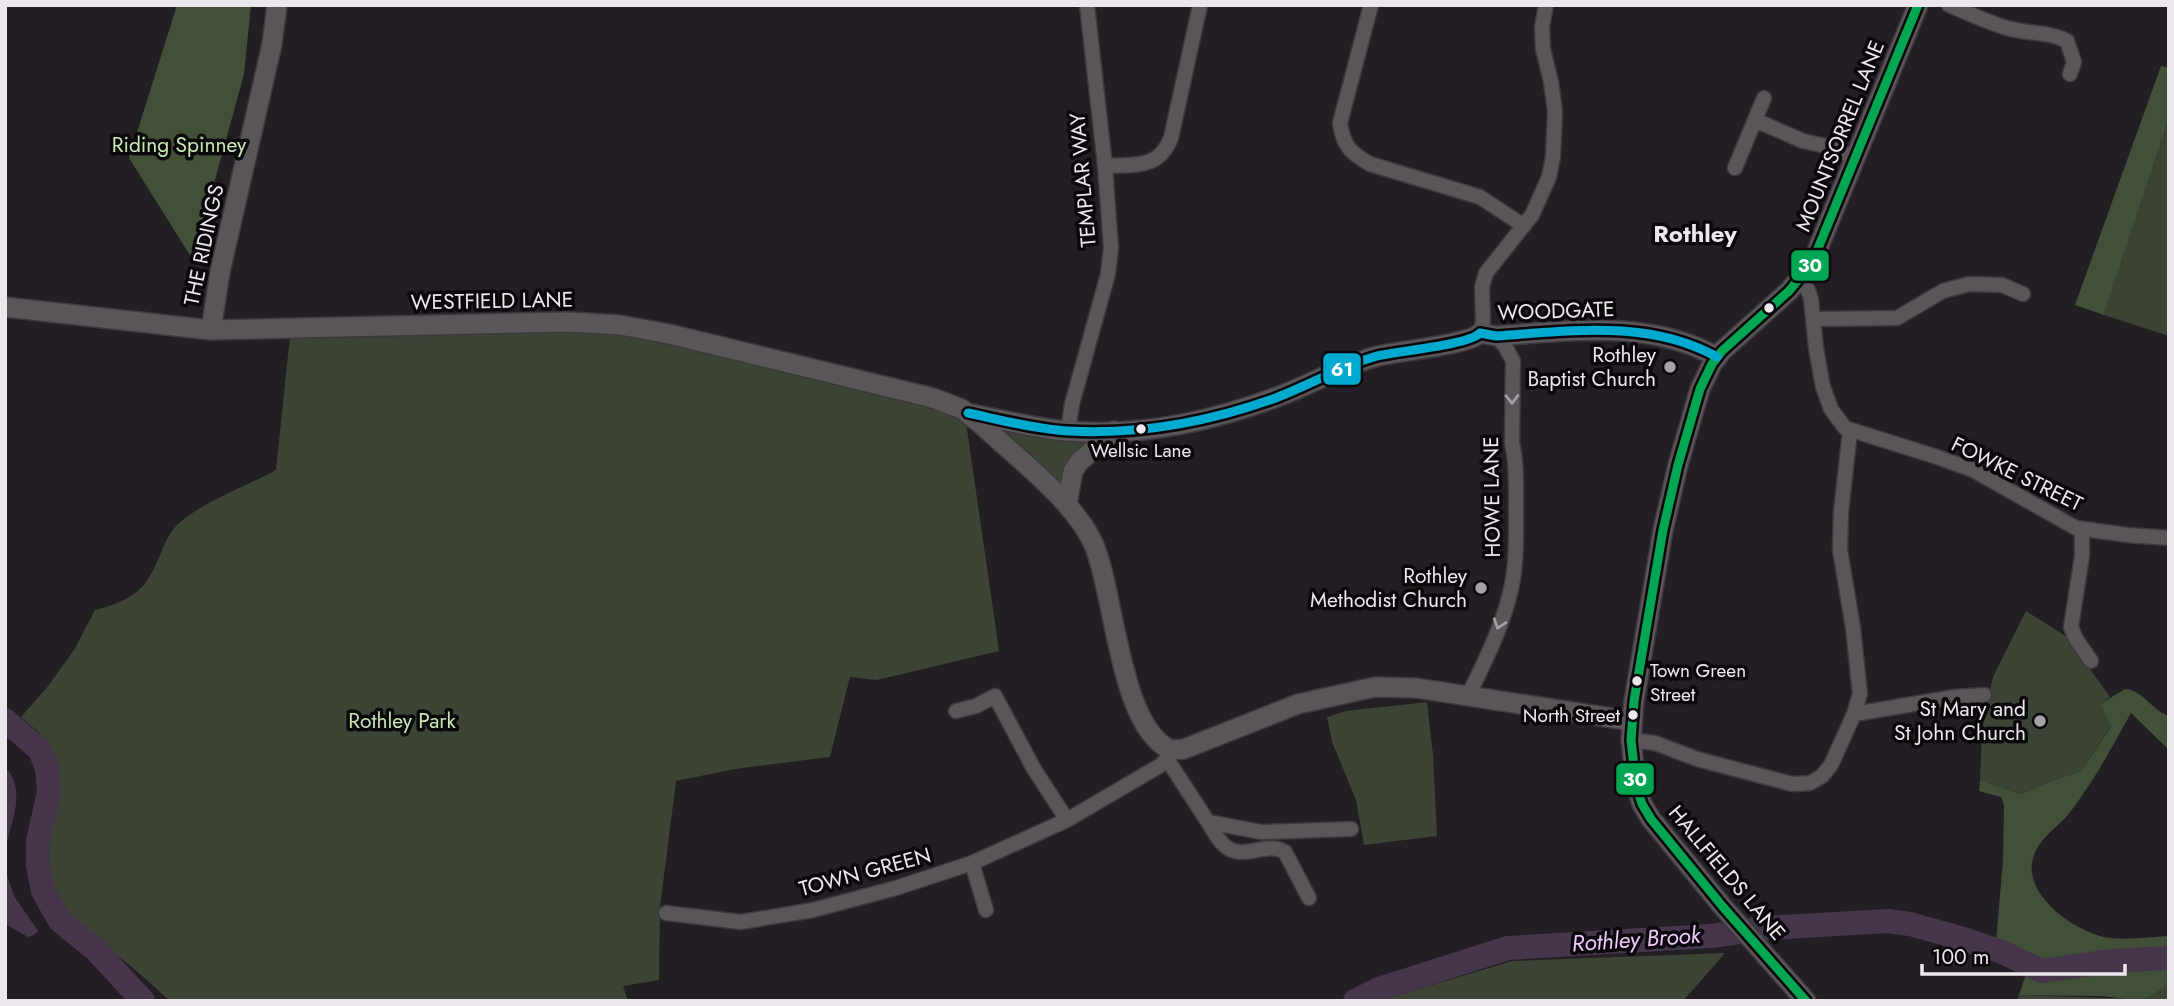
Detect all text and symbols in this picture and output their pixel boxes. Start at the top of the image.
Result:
street label: MOUNTSORREL LANE [1788,36,1892,236]
street label: TEMPLAR WAY [1062,111,1104,248]
park label: Riding Spinney [112,130,247,160]
street label: THE RIDINGS [177,182,231,308]
district label: Rothley [1653,216,1737,251]
line badge: 30 [1790,249,1830,282]
text: 30 [1798,252,1822,279]
street label: WESTFIELD LANE [410,285,574,317]
street label: WOODGATE [1497,294,1615,328]
unlabelled marker [1762,301,1776,315]
place label: Rothley Baptist Church [1528,340,1657,394]
line badge: 61 [1322,352,1362,386]
text: 61 [1331,356,1353,383]
marker: Rothley Baptist Church [1662,359,1678,375]
one-way arrow [1504,394,1520,405]
marker: Wellsic Lane [1134,422,1148,436]
street label: FOWKE STREET [1946,429,2088,519]
street label: HOWE LANE [1476,436,1508,558]
place label: Wellsic Lane [1091,437,1192,464]
place label: Rothley Methodist Church [1310,561,1468,615]
marker: Rothley Methodist Church [1473,580,1489,596]
one-way arrow [1493,617,1507,630]
place label: Town Green Street [1650,657,1746,708]
marker: Town Green Street [1630,674,1644,688]
place label: St Mary and St John Church [1894,694,2026,748]
place label: North Street [1523,702,1620,729]
park label: Rothley Park [348,706,457,736]
marker: North Street [1626,708,1640,722]
marker: St Mary and St John Church [2032,713,2048,729]
line badge: 30 [1615,762,1655,796]
text: 30 [1623,766,1647,793]
street label: HALLFIELDS LANE [1661,799,1793,947]
street label: TOWN GREEN [796,840,934,904]
water label: Rothley Brook [1571,917,1703,960]
scale bar [1922,932,2125,976]
text: 100 m [1932,942,1989,972]

